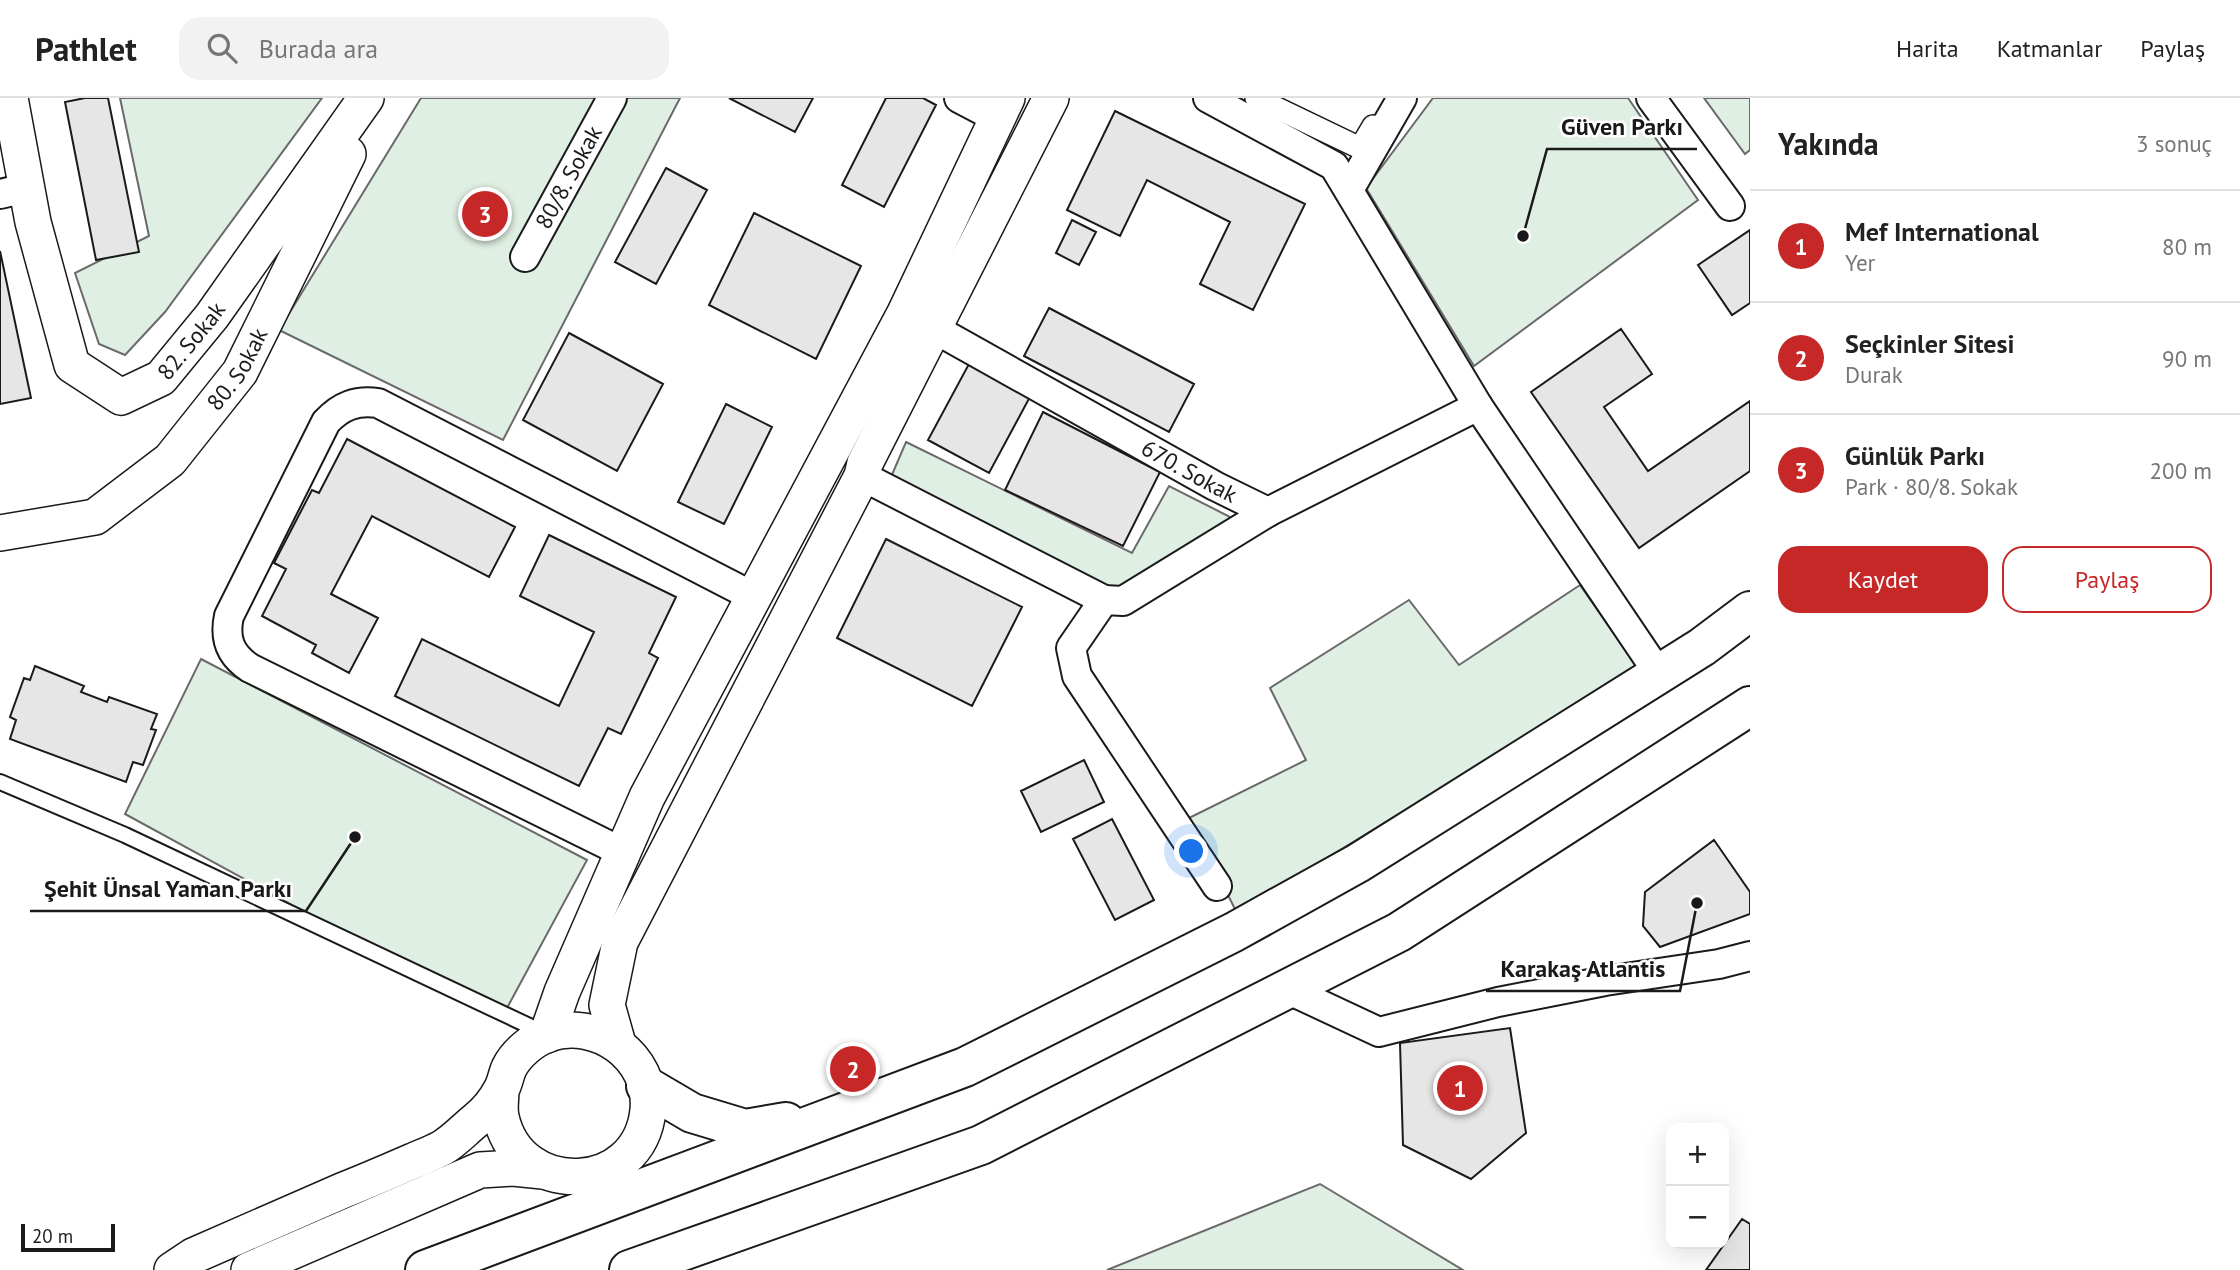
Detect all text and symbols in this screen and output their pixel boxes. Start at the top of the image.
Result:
search box [179,17,669,80]
text: Pathlet [35,27,137,70]
icon: search [203,29,241,67]
text: Burada ara [259,32,378,65]
text: Harita [1896,33,1959,64]
text: Katmanlar [1997,33,2102,64]
text: Paylaş [2140,33,2205,64]
callout: Güven Parkı [1547,104,1697,149]
text: Güven Parkı [1561,111,1683,142]
street label: 80/8. Sokak [528,120,608,234]
text: Yakında [1778,124,1879,163]
text: 3 sonuç [2136,129,2212,158]
pin: 3 [462,188,508,240]
text: Mef International [1845,215,2039,248]
text: 1 [1794,232,1808,261]
text: 80 m [2162,232,2212,261]
text: Yer [1845,248,1875,277]
street label: 82. Sokak [150,296,231,386]
street label: 80. Sokak [200,323,274,416]
text: Seçkinler Sitesi [1845,327,2015,360]
text: 2 [1794,344,1808,373]
text: 90 m [2162,344,2212,373]
text: Durak [1845,360,1903,389]
street label: 670. Sokak [1137,433,1242,509]
text: Günlük Parkı [1845,439,1985,472]
text: 3 [1794,456,1808,485]
text: 200 m [2150,456,2212,485]
text: Park · 80/8. Sokak [1845,472,2018,501]
button: Kaydet [1778,546,1988,613]
button: Paylaş [2002,546,2212,613]
your location [1174,834,1208,868]
callout: Şehit Ünsal Yaman Parkı [30,866,306,911]
text: Şehit Ünsal Yaman Parkı [44,873,292,904]
callout: Karakaş Atlantis [1486,946,1680,991]
text: Karakaş Atlantis [1501,953,1665,984]
pin: 2 [830,1043,876,1095]
pin: 1 [1437,1062,1483,1114]
map controls [1666,1123,1729,1249]
button: + [1666,1123,1729,1186]
button: − [1666,1186,1729,1249]
scale bar [21,1221,116,1253]
text: 20 m [32,1224,73,1248]

